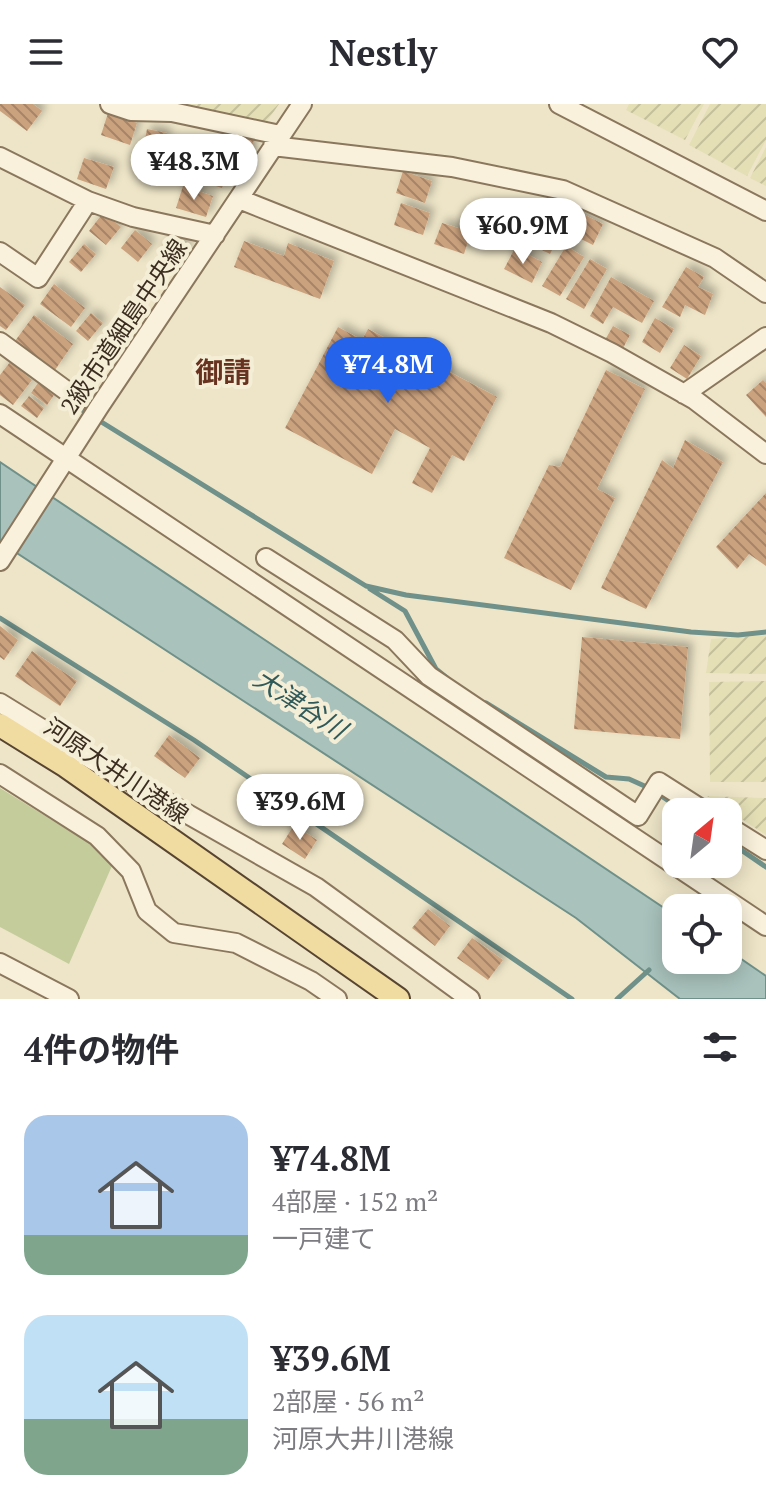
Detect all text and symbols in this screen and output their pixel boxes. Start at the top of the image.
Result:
text: Nestly [329,29,437,76]
icon: menu [24,30,68,74]
icon: heart [698,30,742,74]
pin: ¥48.3M [129,134,259,202]
text: ¥48.3M [149,143,239,177]
pin: ¥60.9M [458,198,588,266]
text: ¥60.9M [478,207,568,241]
street label: 2級市道細島中央線 [53,233,194,420]
pin: ¥74.8M [323,337,453,405]
text: ¥74.8M [343,346,433,380]
district label: 御請 [195,353,251,390]
water label: 大津谷川 [248,661,356,747]
street label: 河原大井川港線 [38,710,195,830]
pin: ¥39.6M [235,774,365,842]
text: ¥39.6M [255,783,345,817]
north arrow [662,798,742,878]
map controls [662,798,742,974]
button: locate [662,894,742,974]
icon: filters [698,1025,742,1069]
text: 4件の物件 [24,1027,179,1072]
text: ¥74.8M [272,1136,391,1181]
icon: home [88,1147,184,1243]
text: 4部屋 · 152 m² [272,1184,438,1218]
text: 一戸建て [272,1221,376,1255]
text: ¥39.6M [272,1336,391,1381]
icon: home [88,1347,184,1443]
text: 2部屋 · 56 m² [272,1384,424,1418]
text: 河原大井川港線 [272,1421,454,1455]

